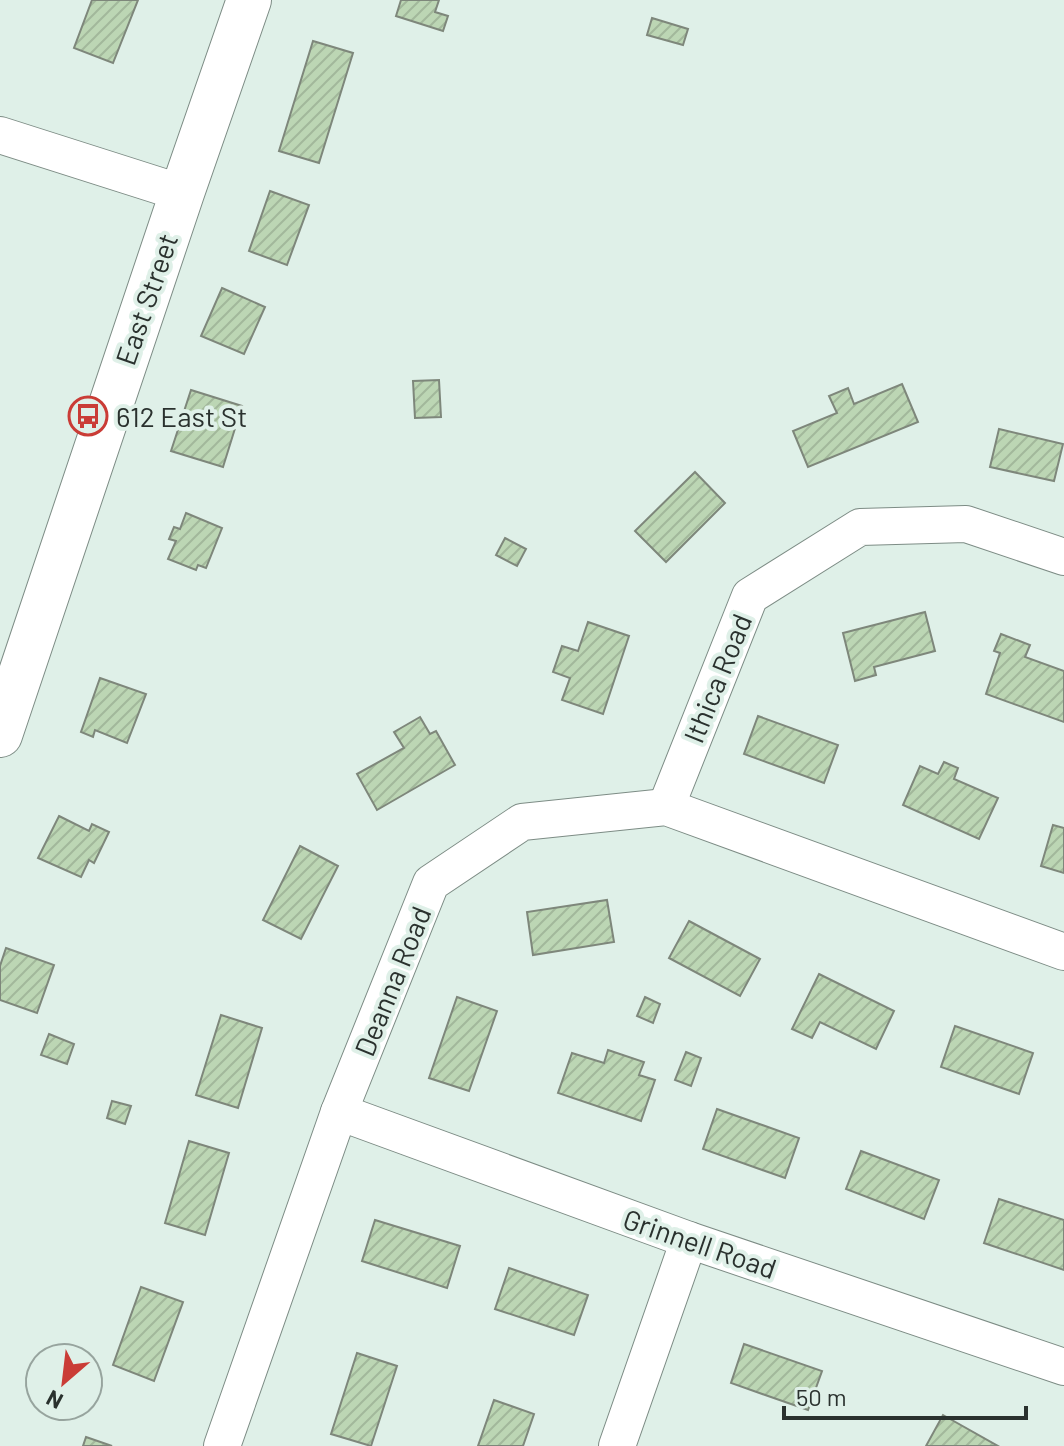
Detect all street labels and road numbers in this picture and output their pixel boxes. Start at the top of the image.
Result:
street label: East Street [108,229,184,369]
street label: Ithica Road [676,609,758,747]
street label: Deanna Road [347,901,437,1061]
street label: Grinnell Road [619,1201,781,1285]

